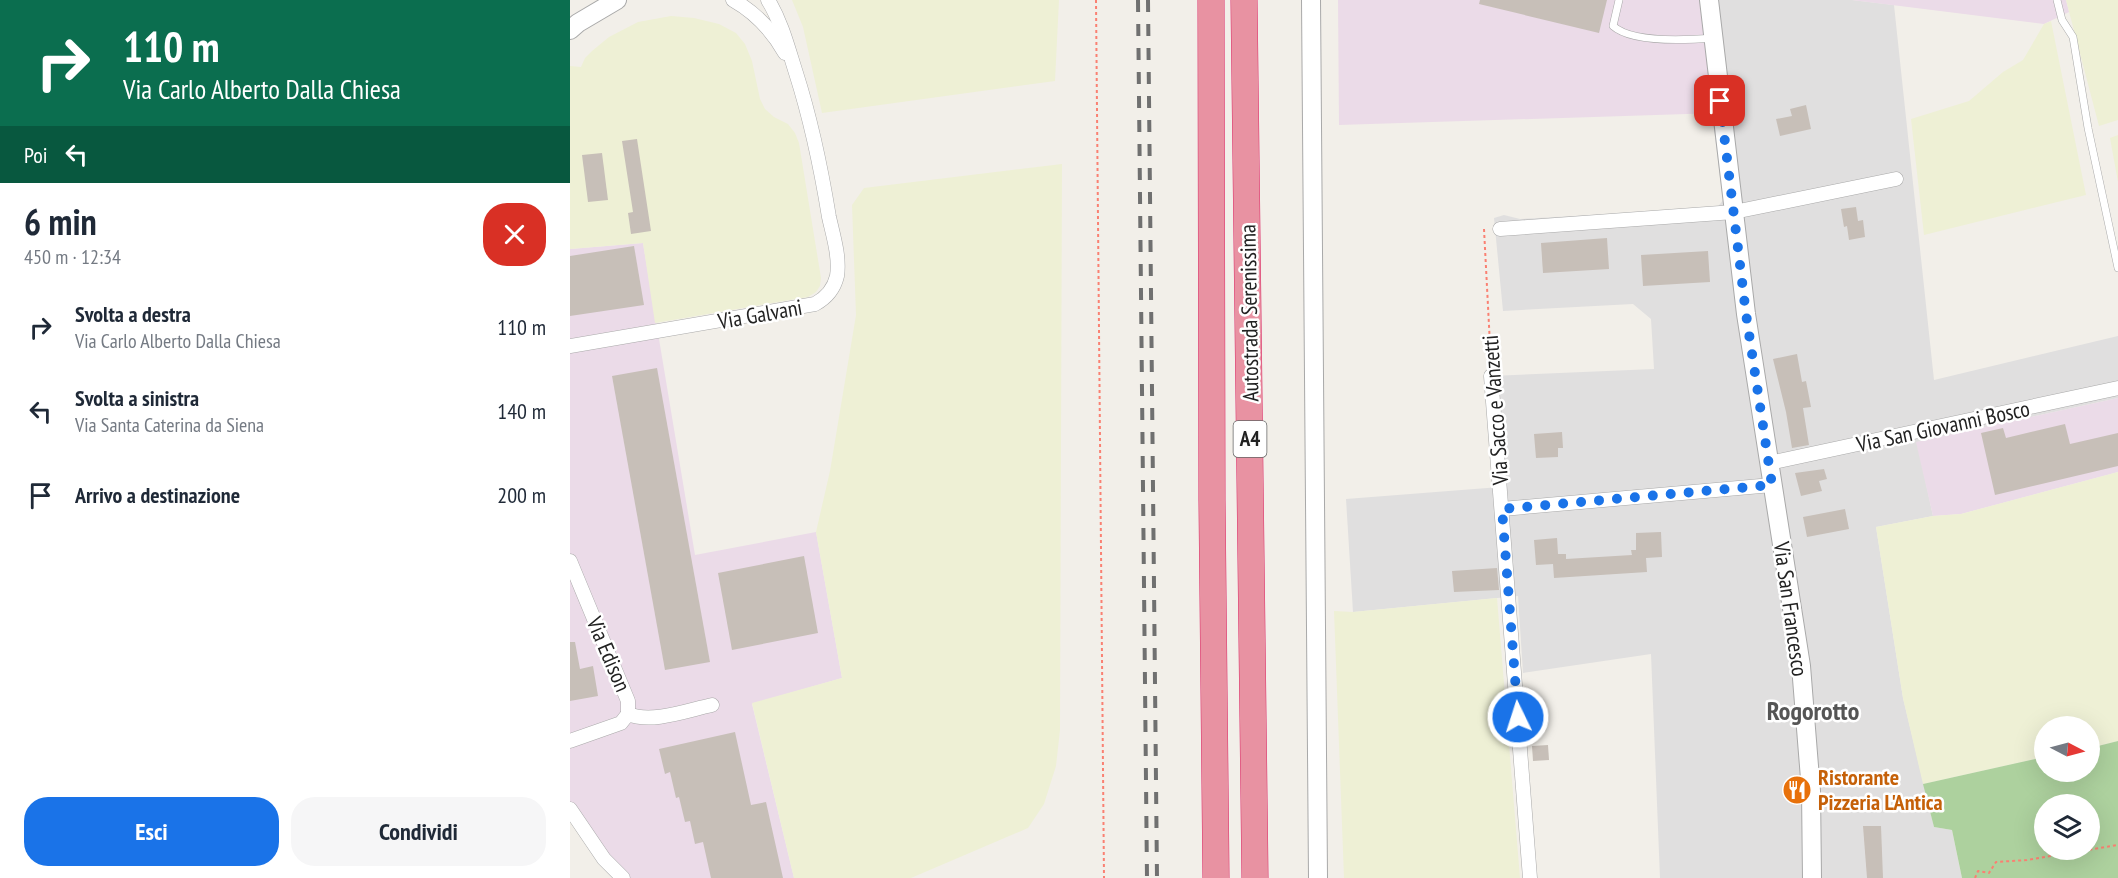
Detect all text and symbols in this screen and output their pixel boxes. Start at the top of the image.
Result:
text: 110 m [123,19,220,74]
icon: right [24,24,102,102]
text: Via Carlo Alberto Dalla Chiesa [123,72,401,106]
pin [1694,75,1745,126]
icon: arrive [1703,84,1736,117]
icon: left [60,138,93,171]
text: Poi [24,141,48,169]
text: 6 min [24,198,97,245]
button: close [483,203,546,266]
street label: Autostrada Serenissima [1233,224,1265,402]
text: 450 m · 12:34 [24,244,121,270]
street label: Via Galvani [715,293,804,335]
text: Svolta a destra [75,300,191,328]
icon: right [24,311,57,344]
text: 110 m [497,313,546,341]
text: Via Carlo Alberto Dalla Chiesa [75,328,281,354]
street label: Via Sacco e Vanzetti [1476,334,1514,487]
text: Svolta a sinistra [75,384,199,412]
street label: Via San Giovanni Bosco [1853,394,2032,458]
icon: left [24,395,57,428]
text: 140 m [497,397,546,425]
text: Via Santa Caterina da Siena [75,412,264,438]
road number: A4 [1234,421,1266,457]
icon: arrive [24,479,57,512]
text: Arrivo a destinazione [75,481,240,509]
text: 200 m [497,481,546,509]
street label: Via San Francesco [1768,539,1814,678]
street label: Via Edison [580,611,637,696]
position arrow [1486,685,1550,749]
district label: Rogorotto [1767,694,1859,727]
north arrow [2034,716,2100,782]
map controls [2034,716,2100,860]
place label: Ristorante Pizzeria L'Antica [1818,763,1943,816]
restaurant icon: Ristorante Pizzeria L'Antica [1781,774,1813,806]
button: layers [2034,794,2100,860]
button: Esci [24,797,279,866]
button: Condividi [291,797,546,866]

